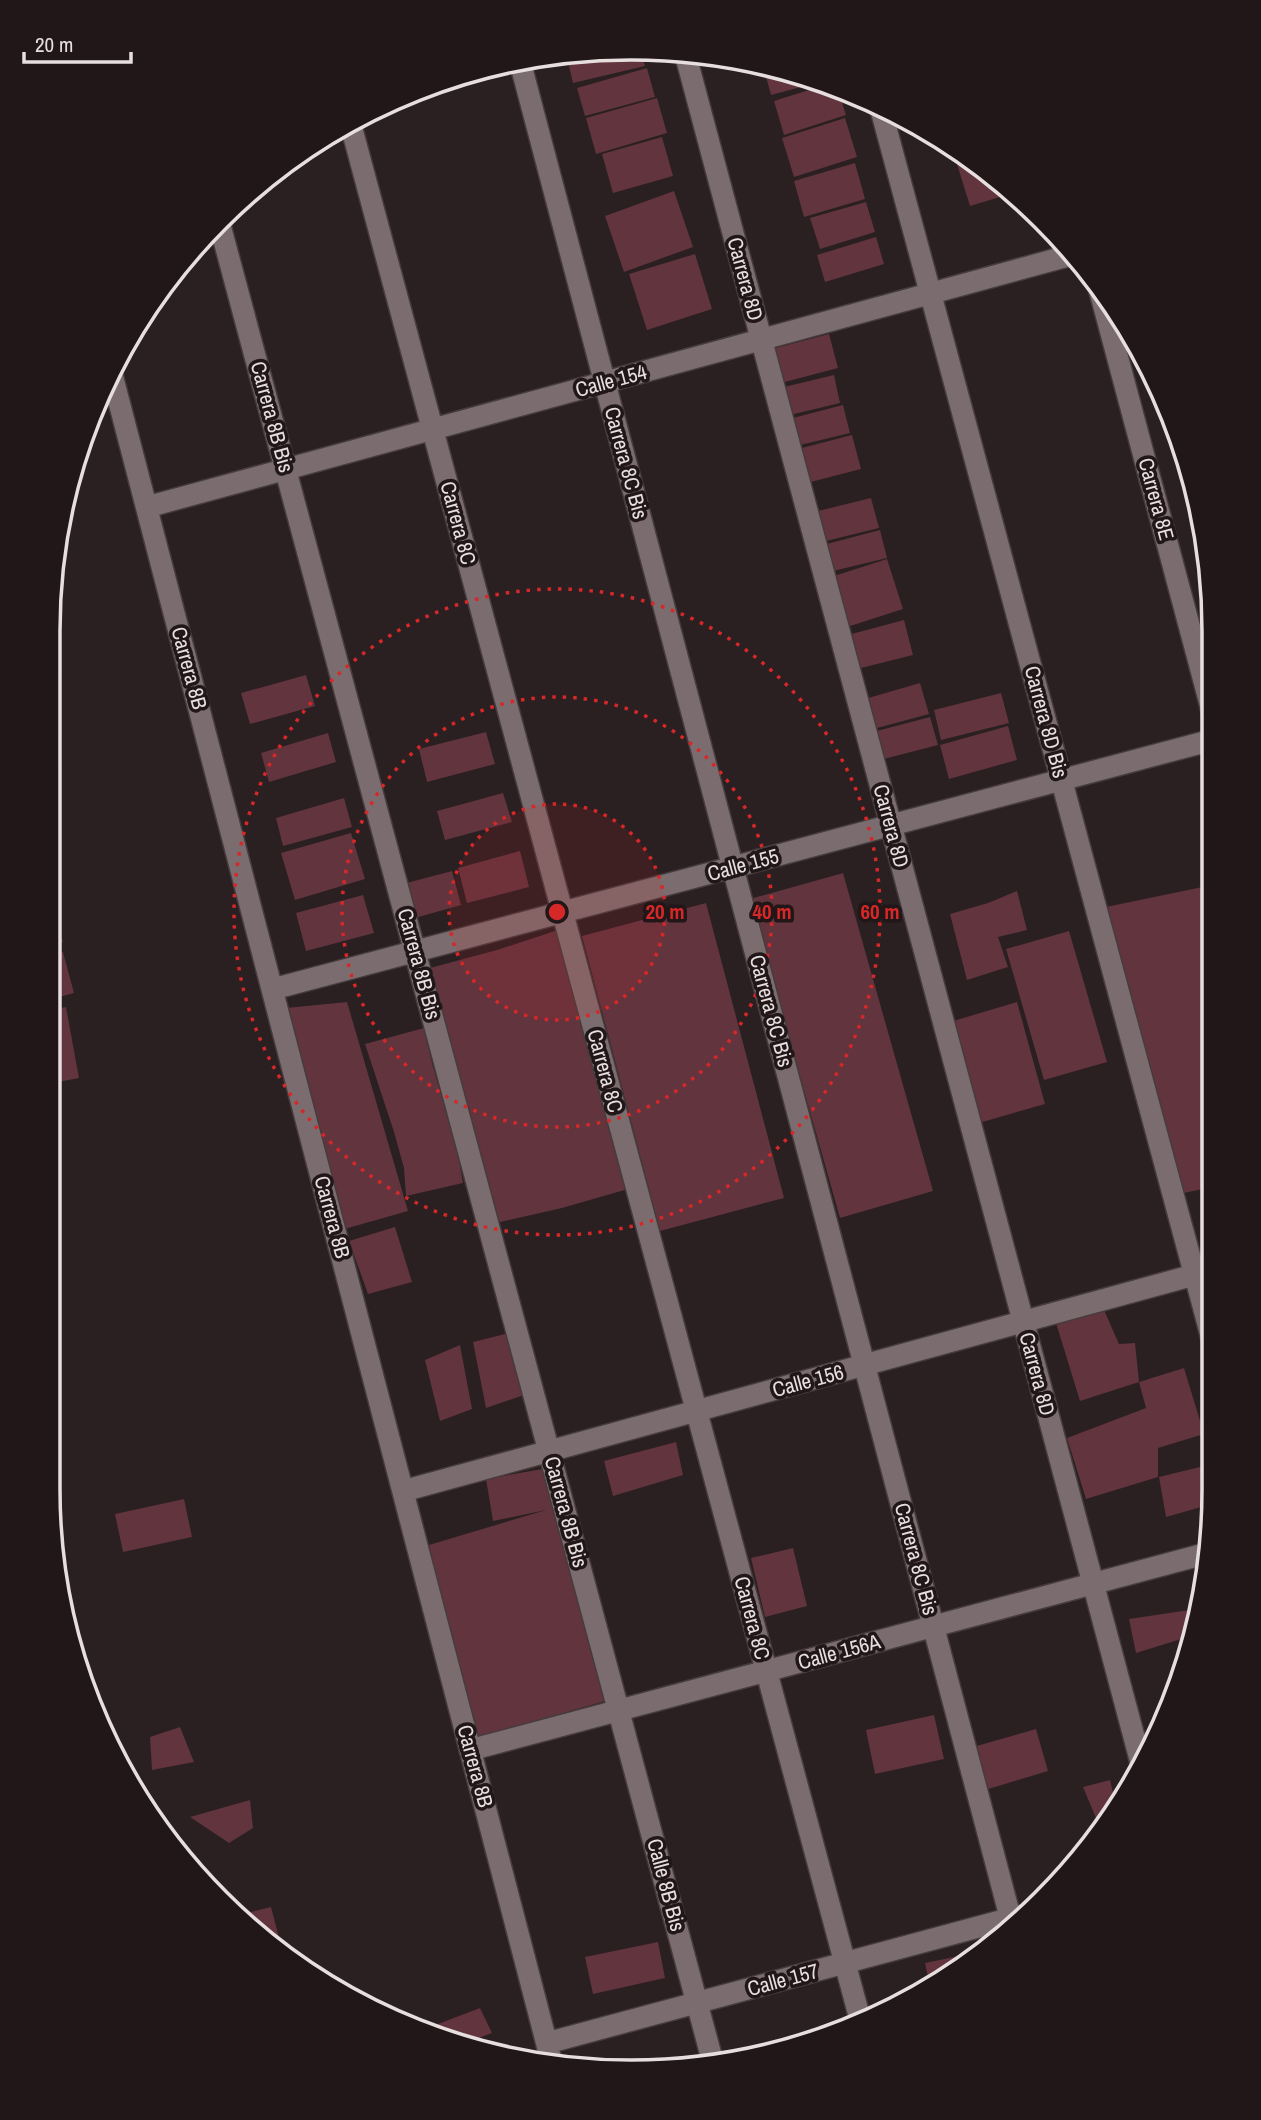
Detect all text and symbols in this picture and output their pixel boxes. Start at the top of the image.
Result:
scale bar [24,21,131,65]
text: 20 m [35,30,73,59]
street label: Carrera 8D [720,234,771,324]
street label: Calle 154 [572,357,650,404]
street label: Carrera 8B Bis [244,358,301,476]
street label: Carrera 8C Bis [598,404,655,522]
street label: Carrera 8E [1132,454,1181,543]
street label: Carrera 8C [433,478,484,568]
street label: Carrera 8B [165,623,214,712]
street label: Carrera 8D Bis [1018,663,1075,781]
street label: Carrera 8D [866,781,917,871]
street label: Calle 155 [704,841,782,888]
text: 20 m [645,897,685,926]
text: 40 m [752,897,792,926]
text: 60 m [860,897,900,926]
centre of rings [545,900,569,924]
street label: Carrera 8B Bis [391,905,448,1023]
street label: Carrera 8C Bis [743,952,800,1070]
street label: Carrera 8C [580,1026,631,1116]
street label: Carrera 8B [308,1172,357,1261]
street label: Carrera 8D [1012,1329,1063,1419]
street label: Calle 156 [769,1357,847,1404]
street label: Carrera 8B Bis [538,1453,595,1571]
street label: Carrera 8C Bis [888,1500,945,1618]
street label: Carrera 8C [727,1573,778,1663]
street label: Calle 156A [794,1626,884,1676]
street label: Carrera 8B [451,1721,500,1810]
street label: Calle 8B Bis [640,1835,693,1934]
street label: Calle 157 [744,1956,822,2003]

